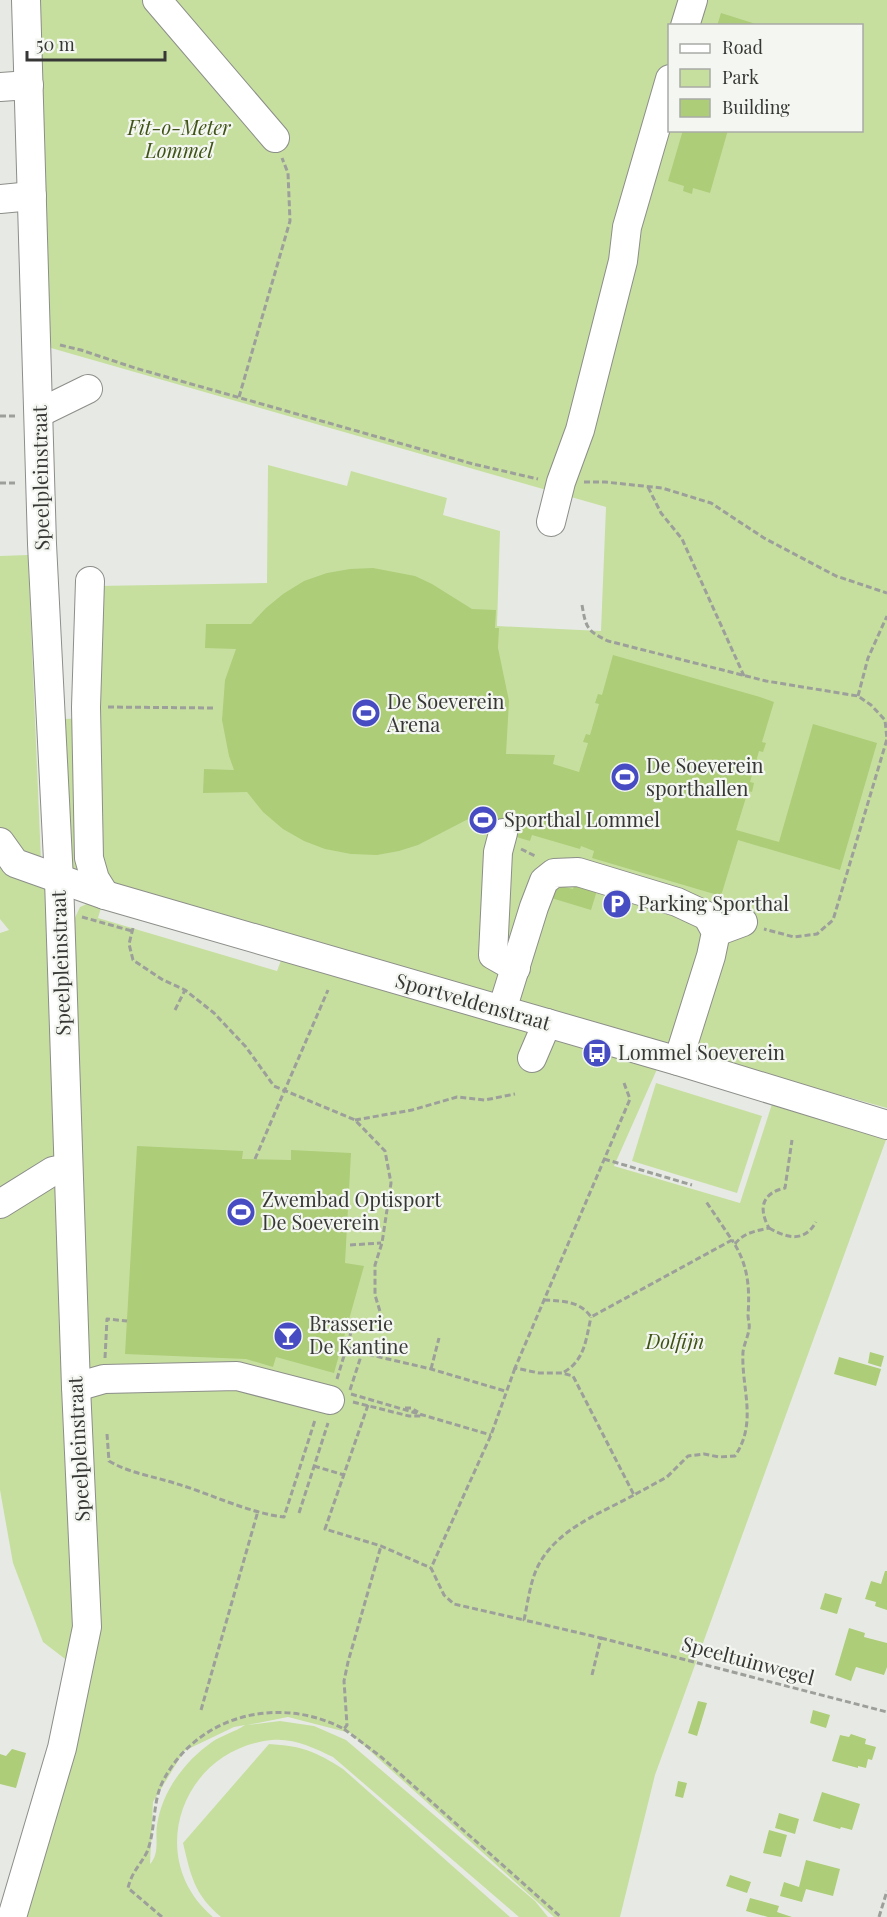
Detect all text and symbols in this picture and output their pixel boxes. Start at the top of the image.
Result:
scale bar [27,24,165,62]
legend [668,24,863,132]
text: 50 m [36,32,75,56]
text: Road [722,35,763,59]
text: Park [722,65,759,89]
text: Building [722,95,790,119]
park label: Fit-o-Meter Lommel [126,113,232,163]
street label: Speelpleinstraat [25,404,54,551]
place label: De Soeverein Arena [386,687,505,737]
sports icon: De Soeverein Arena [350,697,382,729]
place label: De Soeverein sporthallen [646,751,764,801]
sports icon: De Soeverein sporthallen [609,761,641,793]
sports icon: Sporthal Lommel [467,804,499,836]
place label: Sporthal Lommel [504,805,660,832]
parking icon: Parking Sporthal [601,888,633,920]
street label: Speelpleinstraat [43,889,76,1036]
place label: Parking Sporthal [638,889,789,916]
street label: Sportveldenstraat [393,966,555,1036]
bus stop icon: Lommel Soeverein [581,1037,613,1069]
place label: Lommel Soeverein [618,1038,785,1065]
place label: Zwembad Optisport De Soeverein [262,1185,442,1235]
sports icon: Zwembad Optisport De Soeverein [225,1196,257,1228]
place label: Brasserie De Kantine [309,1309,409,1359]
bar icon: Brasserie De Kantine [272,1320,304,1352]
park label: Dolfijn [645,1327,704,1354]
street label: Speelpleinstraat [60,1375,95,1522]
street label: Speeltuinwegel [679,1629,818,1690]

